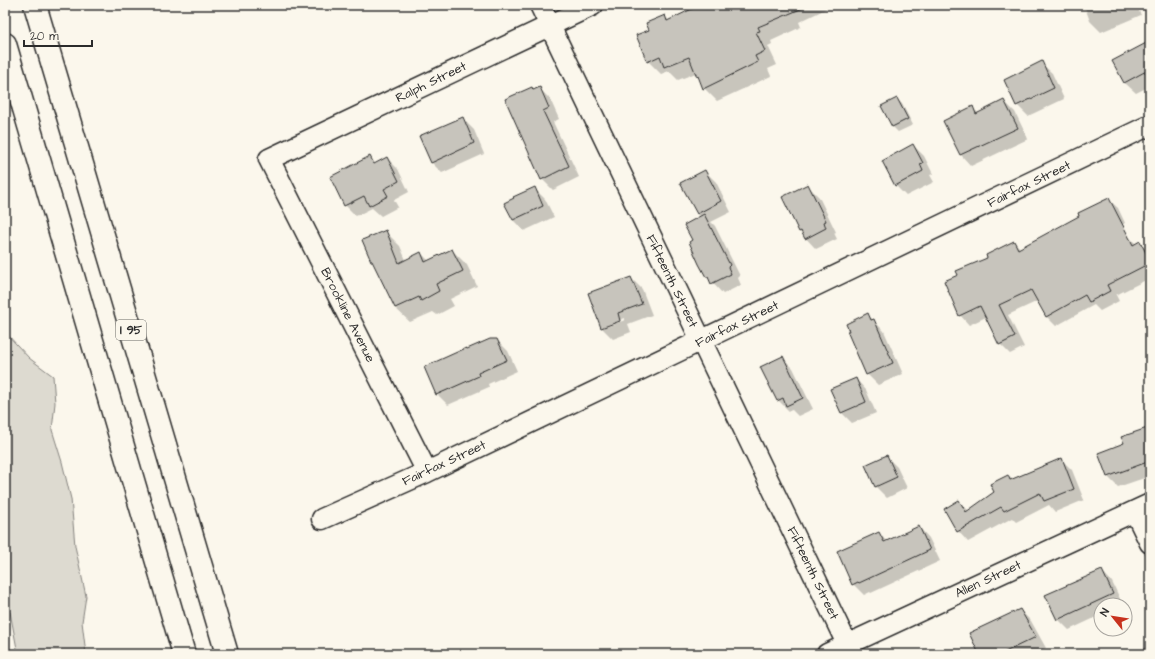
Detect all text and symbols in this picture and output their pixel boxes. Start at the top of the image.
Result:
scale bar [24,22,92,48]
text: 20 m [30,28,59,45]
street label: Ralph Street [392,57,470,107]
street label: Fairfax Street [984,156,1074,212]
street label: Fifteenth Street [642,231,703,331]
street label: Brookline Avenue [316,265,380,365]
street label: Fairfax Street [692,296,782,352]
road number: I 95 [116,320,146,340]
street label: Fairfax Street [399,435,489,490]
street label: Fifteenth Street [783,523,844,623]
street label: Allen Street [952,555,1025,602]
north arrow [1093,597,1133,637]
text: N [1097,605,1113,619]

